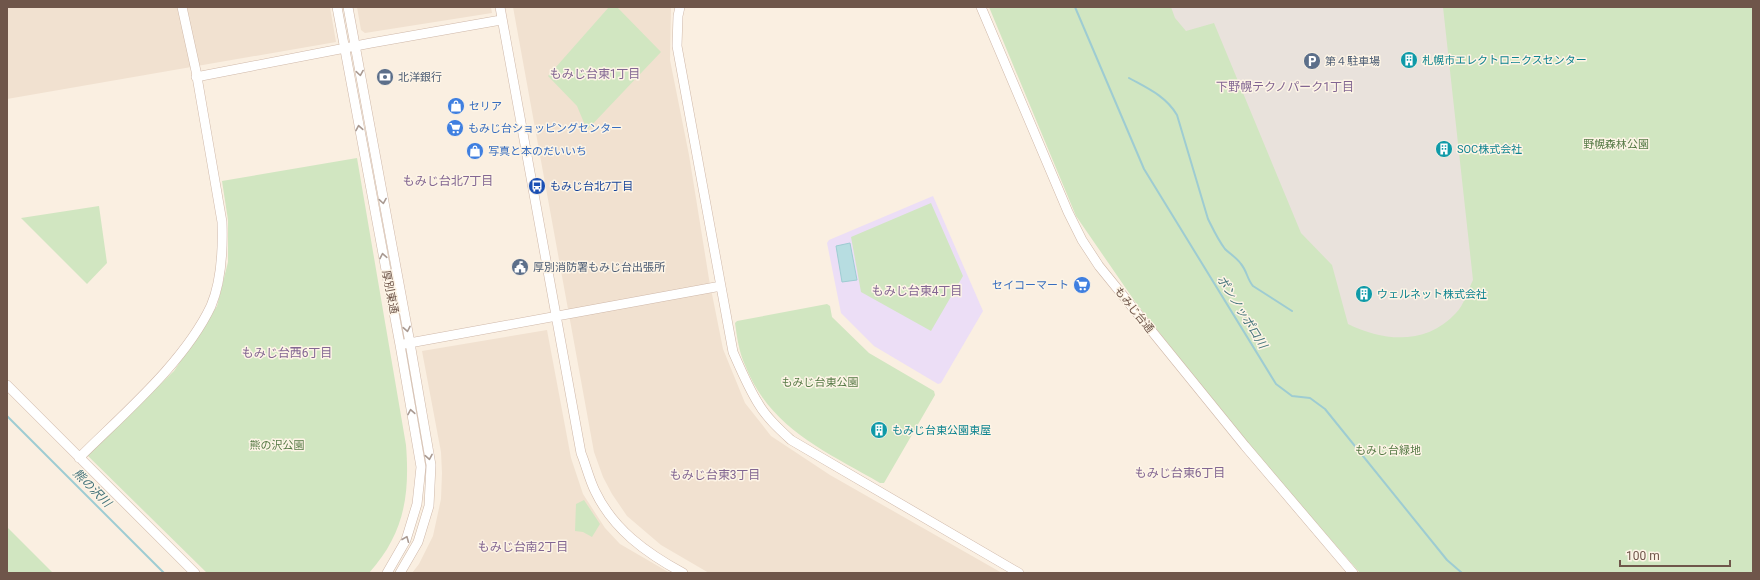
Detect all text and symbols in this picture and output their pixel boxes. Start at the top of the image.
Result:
building icon: 札幌市エレクトロニクスセンター [1399,50,1419,70]
parking icon: 第４駐車場 [1302,51,1322,71]
place label: 札幌市エレクトロニクスセンター [1422,54,1587,67]
place label: 第４駐車場 [1325,55,1380,68]
bank icon: 北洋銀行 [375,67,395,87]
district label: もみじ台東1丁目 [550,67,640,81]
one-way arrow [356,70,364,76]
place label: 北洋銀行 [398,71,442,84]
district label: 下野幌テクノパーク1丁目 [1216,80,1354,94]
shop icon: セリア [446,96,466,116]
place label: セリア [469,100,502,113]
supermarket icon: もみじ台ショッピングセンター [445,118,465,138]
place label: もみじ台ショッピングセンター [468,122,622,135]
one-way arrow [355,125,364,131]
park label: 野幌森林公園 [1583,138,1649,151]
building icon: SOC株式会社 [1434,139,1454,159]
shop icon: 写真と本のだいいち [465,141,485,161]
place label: SOC株式会社 [1457,143,1522,156]
place label: 写真と本のだいいち [488,145,587,158]
district label: もみじ台北7丁目 [403,174,493,188]
bus stop icon: もみじ台北7丁目 [527,176,547,196]
place label: もみじ台北7丁目 [550,180,633,193]
one-way arrow [378,198,387,204]
one-way arrow [379,253,387,259]
public building icon: 厚別消防署もみじ台出張所 [510,257,530,277]
place label: 厚別消防署もみじ台出張所 [533,261,666,274]
street label: 厚別東通 [379,269,401,315]
water label: ポンノッポロ川 [1214,273,1271,353]
supermarket icon: セイコーマート [1072,275,1092,295]
place label: セイコーマート [992,279,1069,292]
district label: もみじ台東4丁目 [872,284,962,298]
building icon: ウェルネット株式会社 [1354,284,1374,304]
street label: もみじ台通 [1112,285,1156,335]
place label: ウェルネット株式会社 [1377,288,1487,301]
one-way arrow [403,325,411,332]
district label: もみじ台西6丁目 [242,346,332,360]
park label: もみじ台東公園 [782,376,859,389]
one-way arrow [407,409,416,415]
building icon: もみじ台東公園東屋 [869,420,889,440]
place label: もみじ台東公園東屋 [892,424,991,437]
park label: 熊の沢公園 [250,439,305,452]
park label: もみじ台緑地 [1355,444,1421,457]
one-way arrow [424,454,433,460]
water label: 熊の沢川 [70,466,115,511]
district label: もみじ台東6丁目 [1135,466,1225,480]
district label: もみじ台東3丁目 [670,468,760,482]
one-way arrow [401,535,409,543]
district label: もみじ台南2丁目 [478,540,568,554]
scale bar [1620,542,1730,568]
text: 100 m [1626,549,1660,563]

